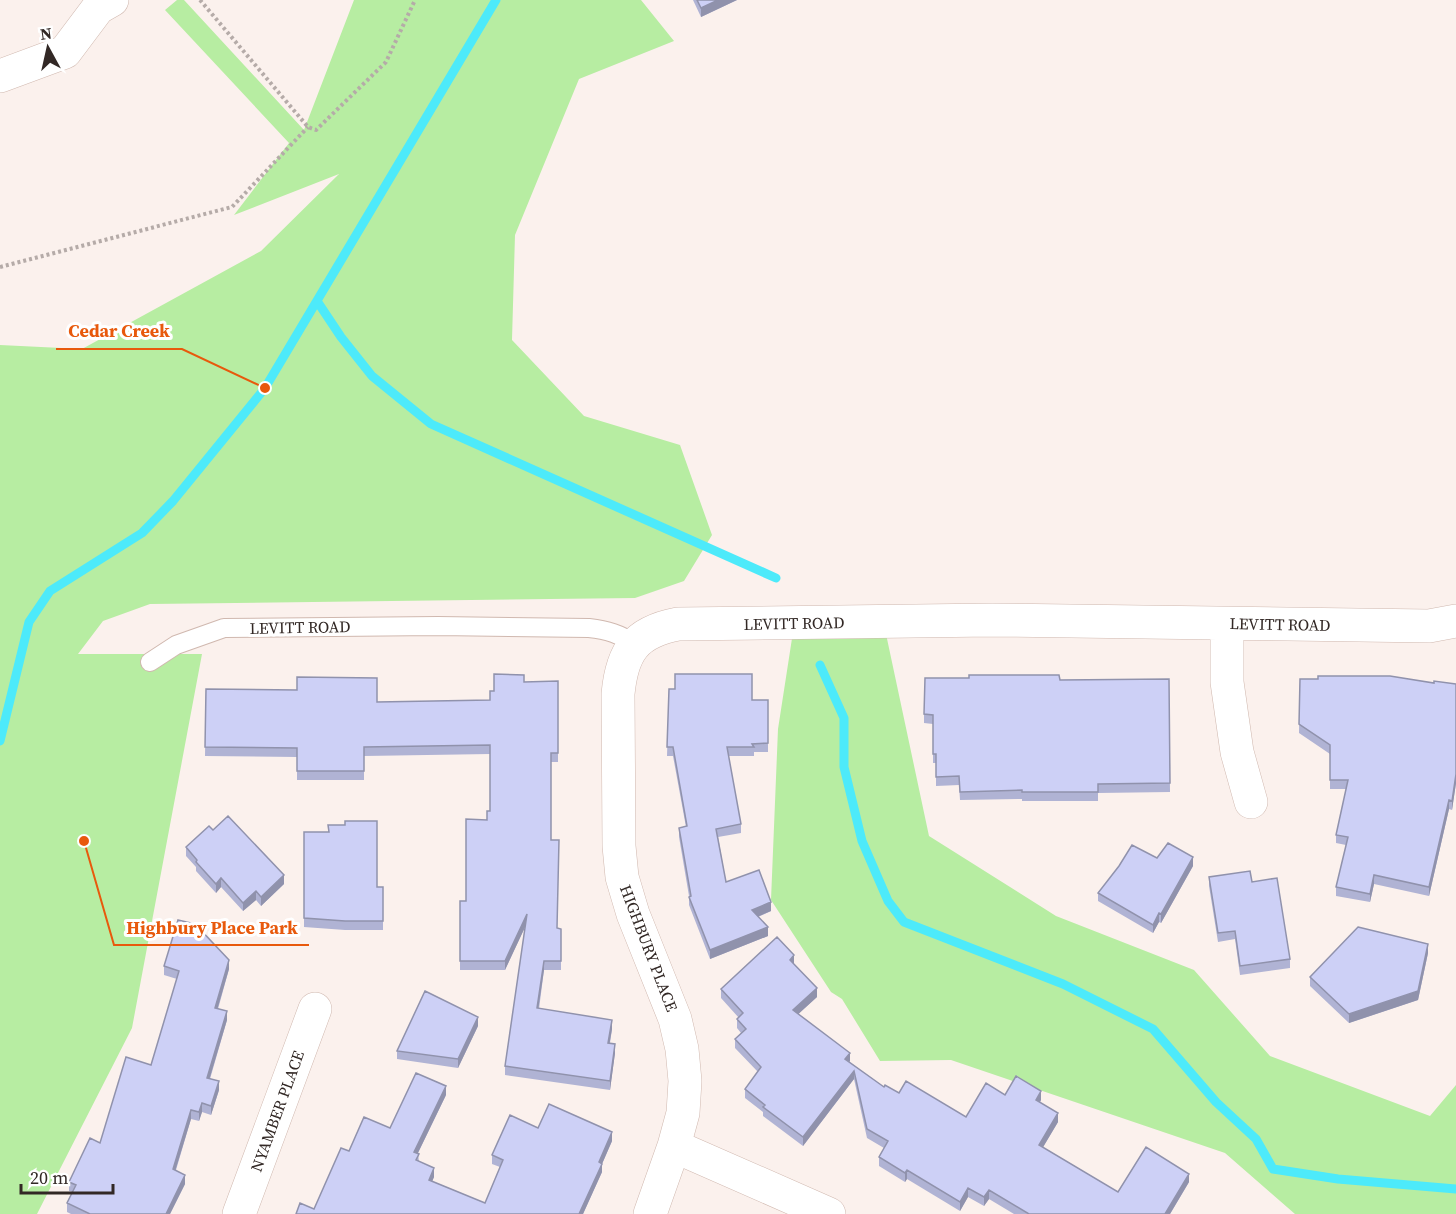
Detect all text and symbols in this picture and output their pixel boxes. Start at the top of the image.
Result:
north arrow [18,18,78,78]
text: N [39,21,54,45]
callout: Cedar Creek [56,313,182,349]
text: Cedar Creek [68,318,170,343]
street label: LEVITT ROAD [743,611,845,635]
street label: LEVITT ROAD [1229,612,1331,636]
street label: LEVITT ROAD [249,615,351,639]
street label: HIGHBURY PLACE [615,882,683,1015]
callout: Highbury Place Park [114,909,309,945]
text: Highbury Place Park [126,915,298,940]
street label: NYAMBER PLACE [245,1047,309,1175]
scale bar [21,1157,112,1195]
text: 20 m [30,1165,68,1190]

